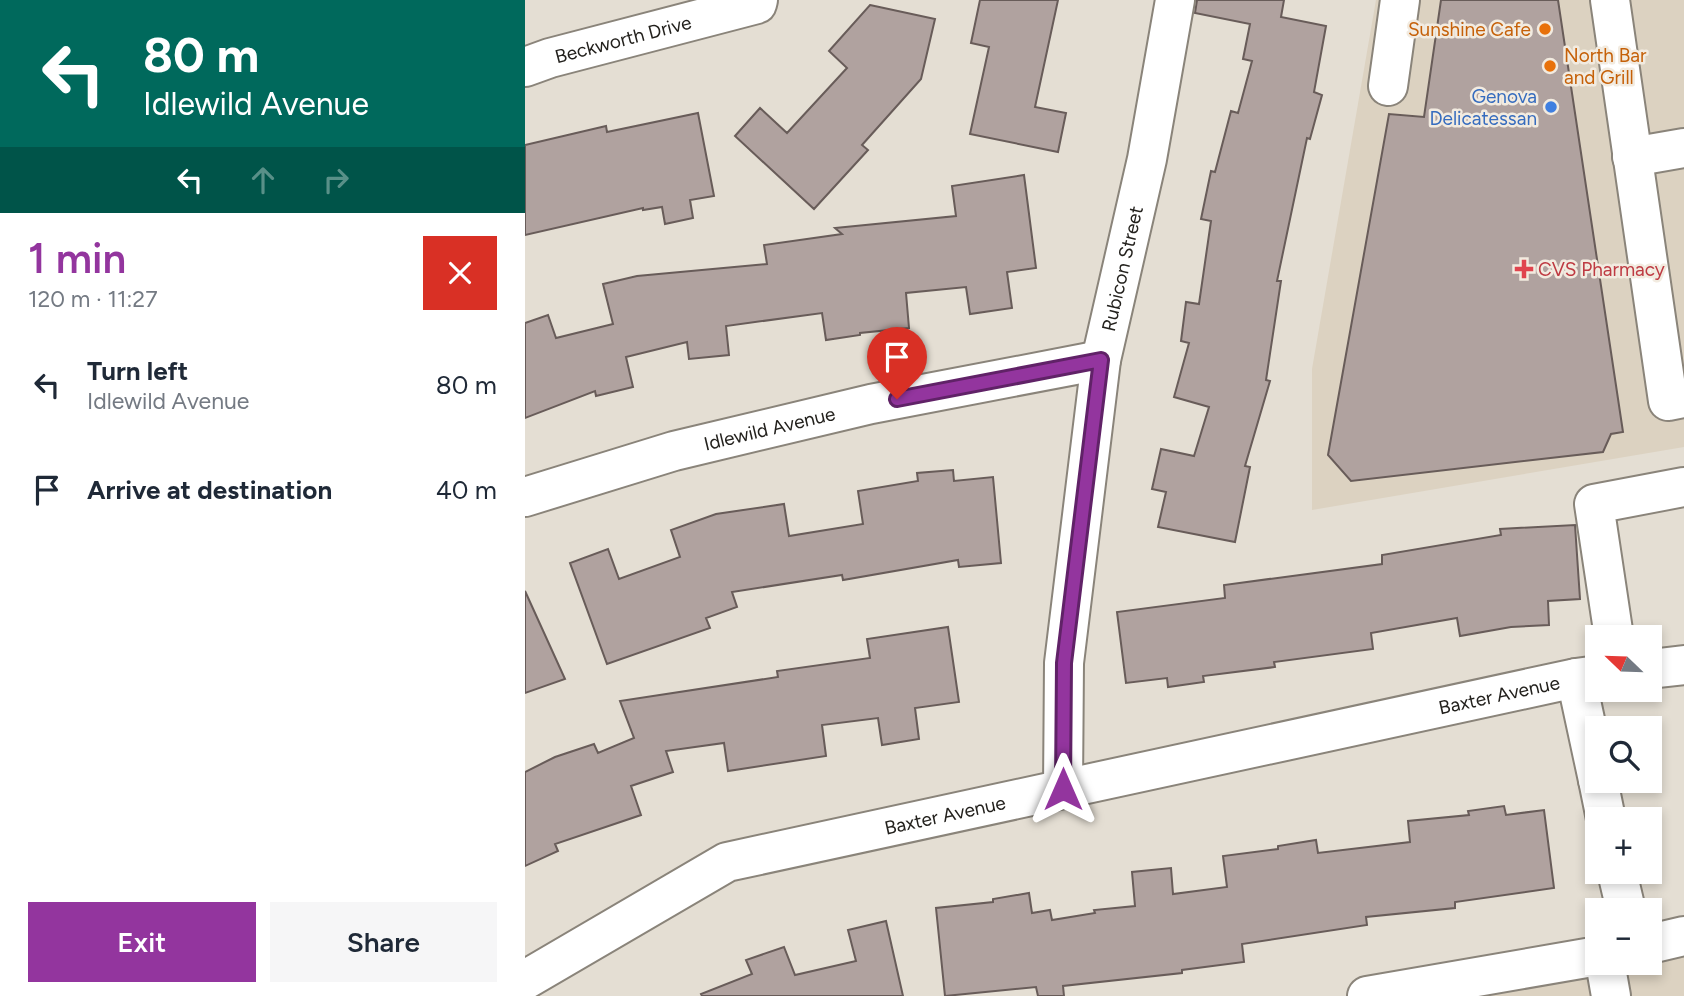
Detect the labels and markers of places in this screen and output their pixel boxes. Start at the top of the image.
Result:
place label: Sunshine Cafe [1408,18,1531,41]
marker: Sunshine Cafe [1537,21,1553,37]
place label: North Bar and Grill [1564,44,1647,89]
marker: North Bar and Grill [1542,58,1558,74]
place label: Genova Delicatessan [1429,85,1537,130]
marker: Genova Delicatessan [1543,99,1559,115]
place label: CVS Pharmacy [1538,258,1665,281]
marker: CVS Pharmacy [1516,261,1532,277]
pin [867,327,927,399]

